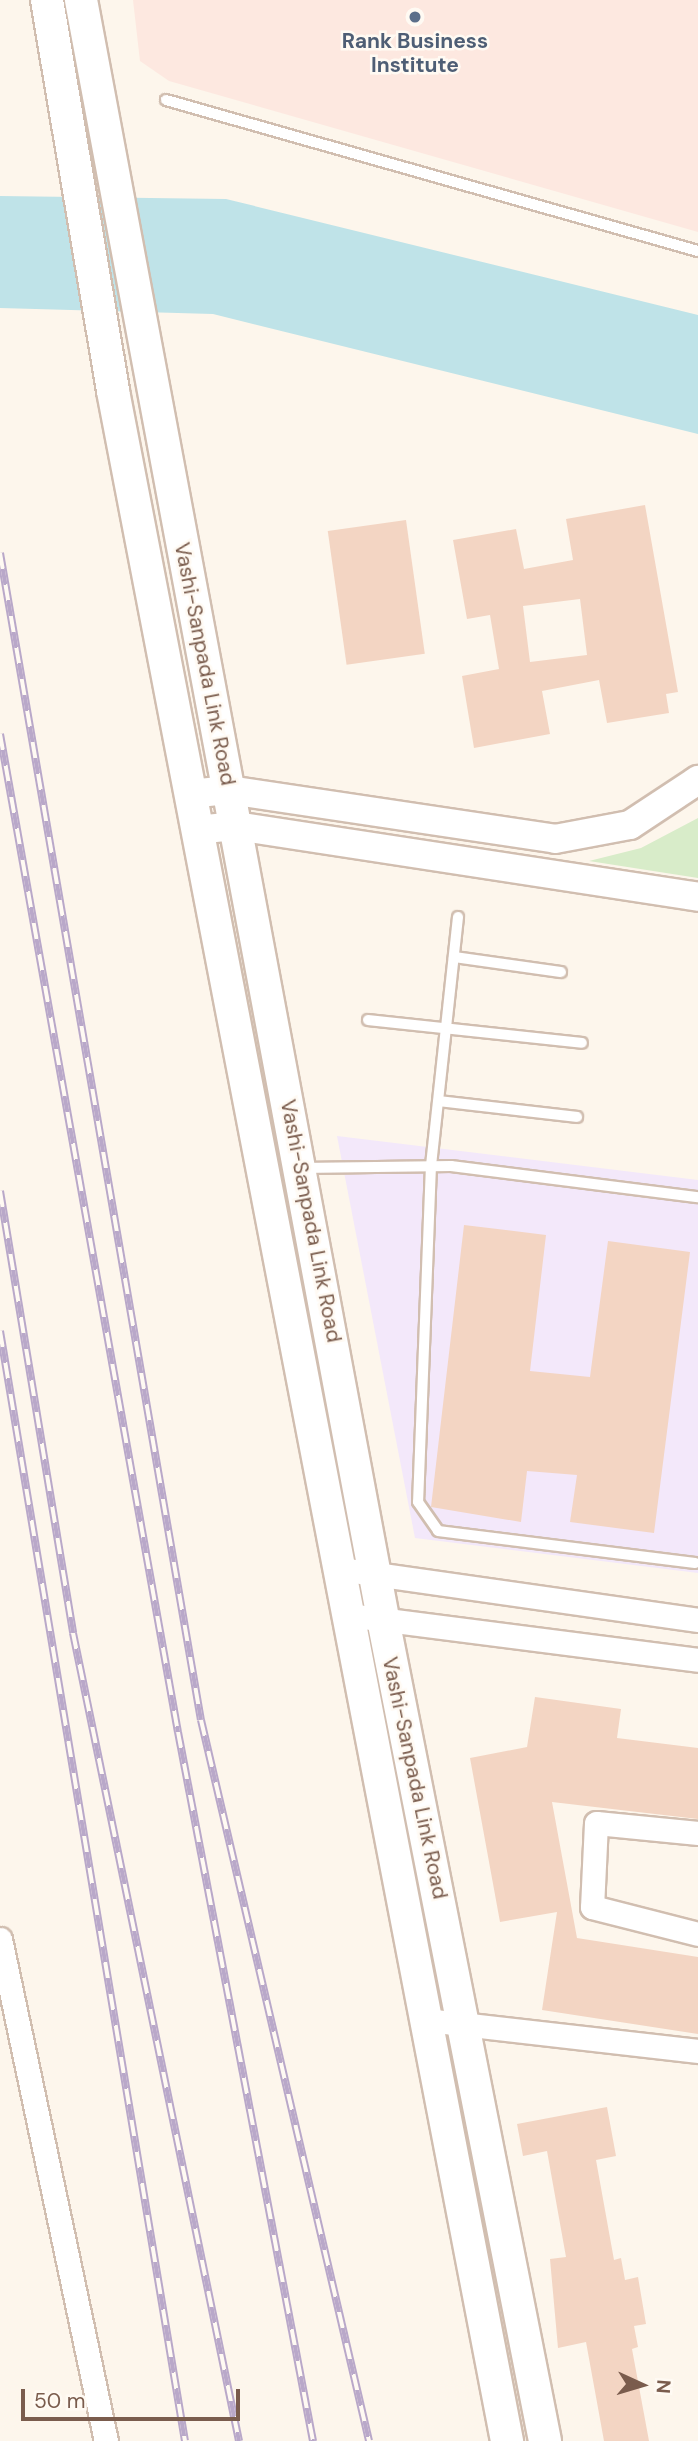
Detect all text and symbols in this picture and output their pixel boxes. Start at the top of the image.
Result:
marker: Rank Business Institute [407,9,423,25]
place label: Rank Business Institute [342,28,488,78]
street label: Vashi-Sanpada Link Road [169,540,241,788]
street label: Vashi-Sanpada Link Road [275,1097,347,1345]
street label: Vashi-Sanpada Link Road [377,1655,453,1901]
north arrow [607,2350,677,2420]
scale bar [24,2374,243,2418]
text: N [650,2379,676,2394]
text: 50 m [34,2387,85,2415]

